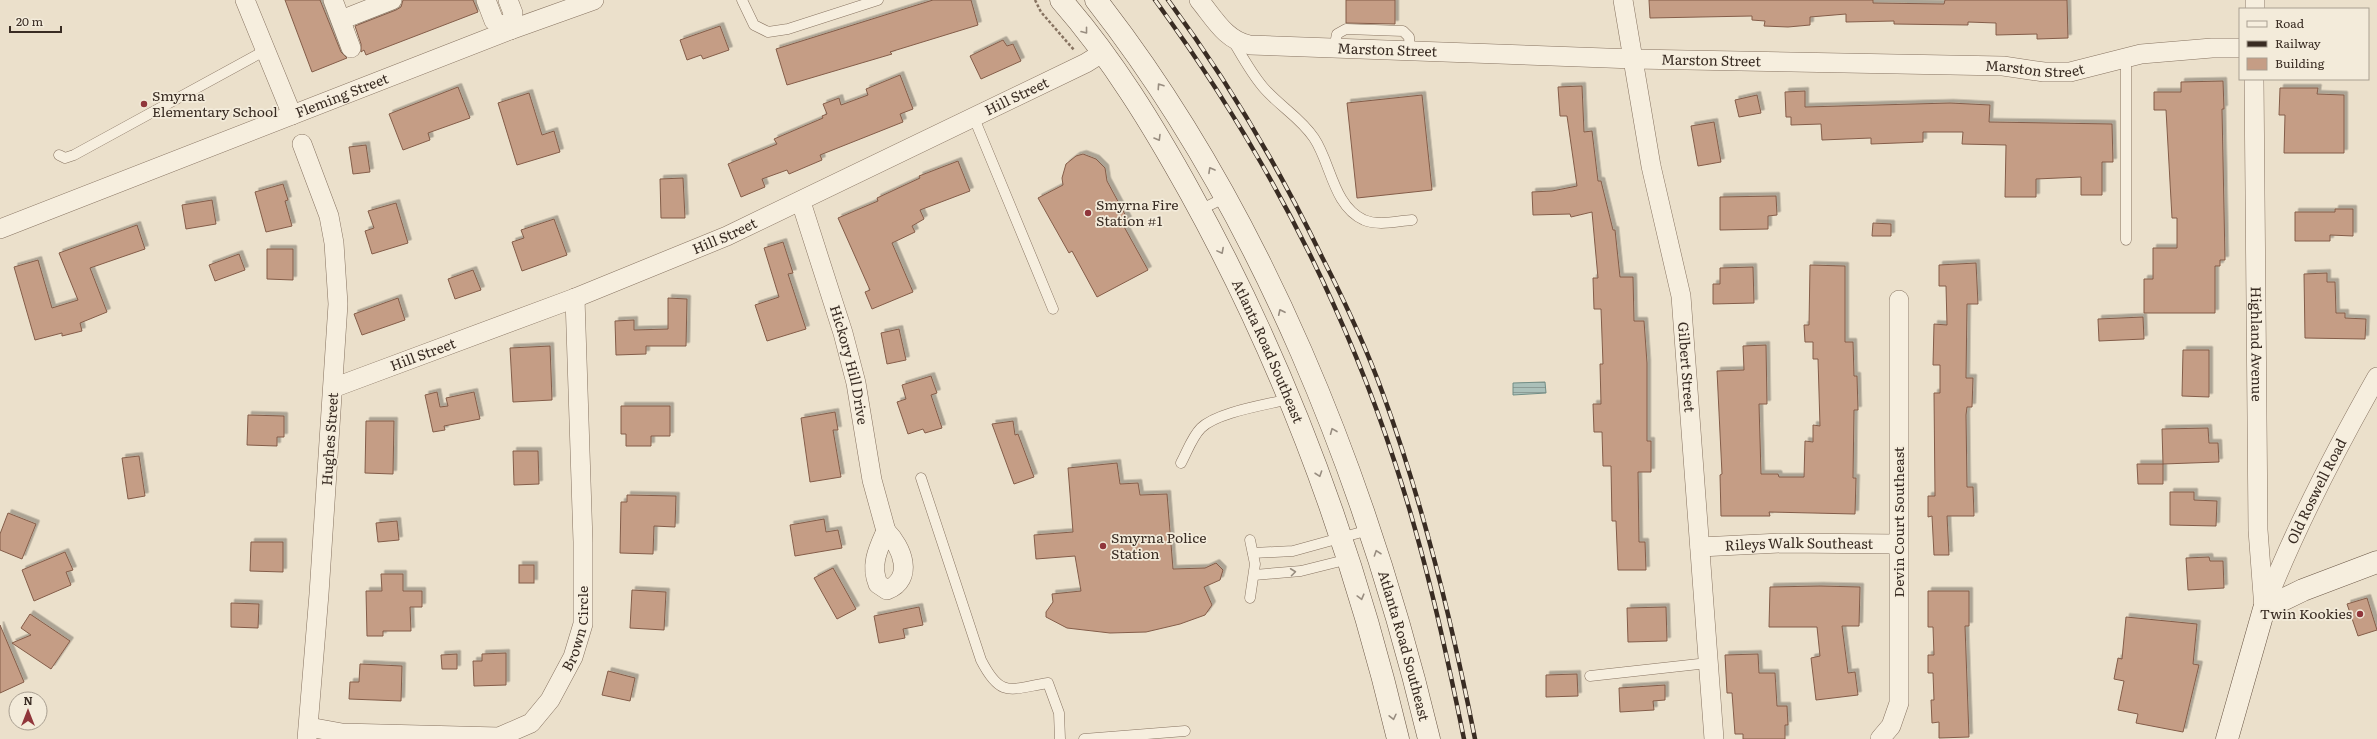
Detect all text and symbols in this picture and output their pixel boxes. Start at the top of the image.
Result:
scale bar [10,8,61,34]
legend [2239,8,2369,80]
text: 20 m [16,12,43,30]
text: Road [2275,14,2305,32]
one-way arrow [1080,26,1087,33]
text: Railway [2275,34,2321,52]
street label: Marston Street [1337,37,1438,61]
street label: Marston Street [1661,49,1761,70]
text: Building [2275,54,2325,72]
street label: Marston Street [1985,55,2087,81]
street label: Fleming Street [292,67,391,122]
street label: Hill Street [981,71,1052,119]
one-way arrow [1157,84,1164,91]
place label: Smyrna Elementary School [152,85,278,121]
marker: Smyrna Elementary School [139,99,149,109]
one-way arrow [1154,134,1161,141]
one-way arrow [1208,167,1215,174]
place label: Smyrna Fire Station #1 [1096,194,1178,230]
marker: Smyrna Fire Station #1 [1083,208,1093,218]
street label: Hill Street [689,212,760,258]
one-way arrow [1217,247,1224,254]
street label: Atlanta Road Southeast [1228,276,1309,426]
street label: Highland Avenue [2247,286,2268,402]
street label: Hickory Hill Drive [826,302,874,426]
one-way arrow [1278,308,1286,316]
street label: Gilbert Street [1674,321,1701,413]
street label: Hill Street [387,332,459,375]
street label: Hughes Street [316,391,342,486]
one-way arrow [1329,427,1337,434]
street label: Old Roswell Road [2281,434,2351,547]
street label: Devin Court Southeast [1888,446,1908,598]
one-way arrow [1315,471,1323,478]
place label: Smyrna Police Station [1111,527,1206,563]
street label: Rileys Walk Southeast [1724,532,1874,555]
marker: Smyrna Police Station [1098,541,1108,551]
one-way arrow [1373,550,1382,557]
one-way arrow [1290,568,1296,577]
street label: Atlanta Road Southeast [1374,568,1435,723]
street label: Brown Circle [556,586,592,674]
one-way arrow [1356,594,1365,601]
place label: Twin Kookies [2260,603,2352,623]
marker: Twin Kookies [2355,609,2365,619]
north arrow [8,691,48,731]
text: N [23,692,33,708]
one-way arrow [1388,713,1397,720]

